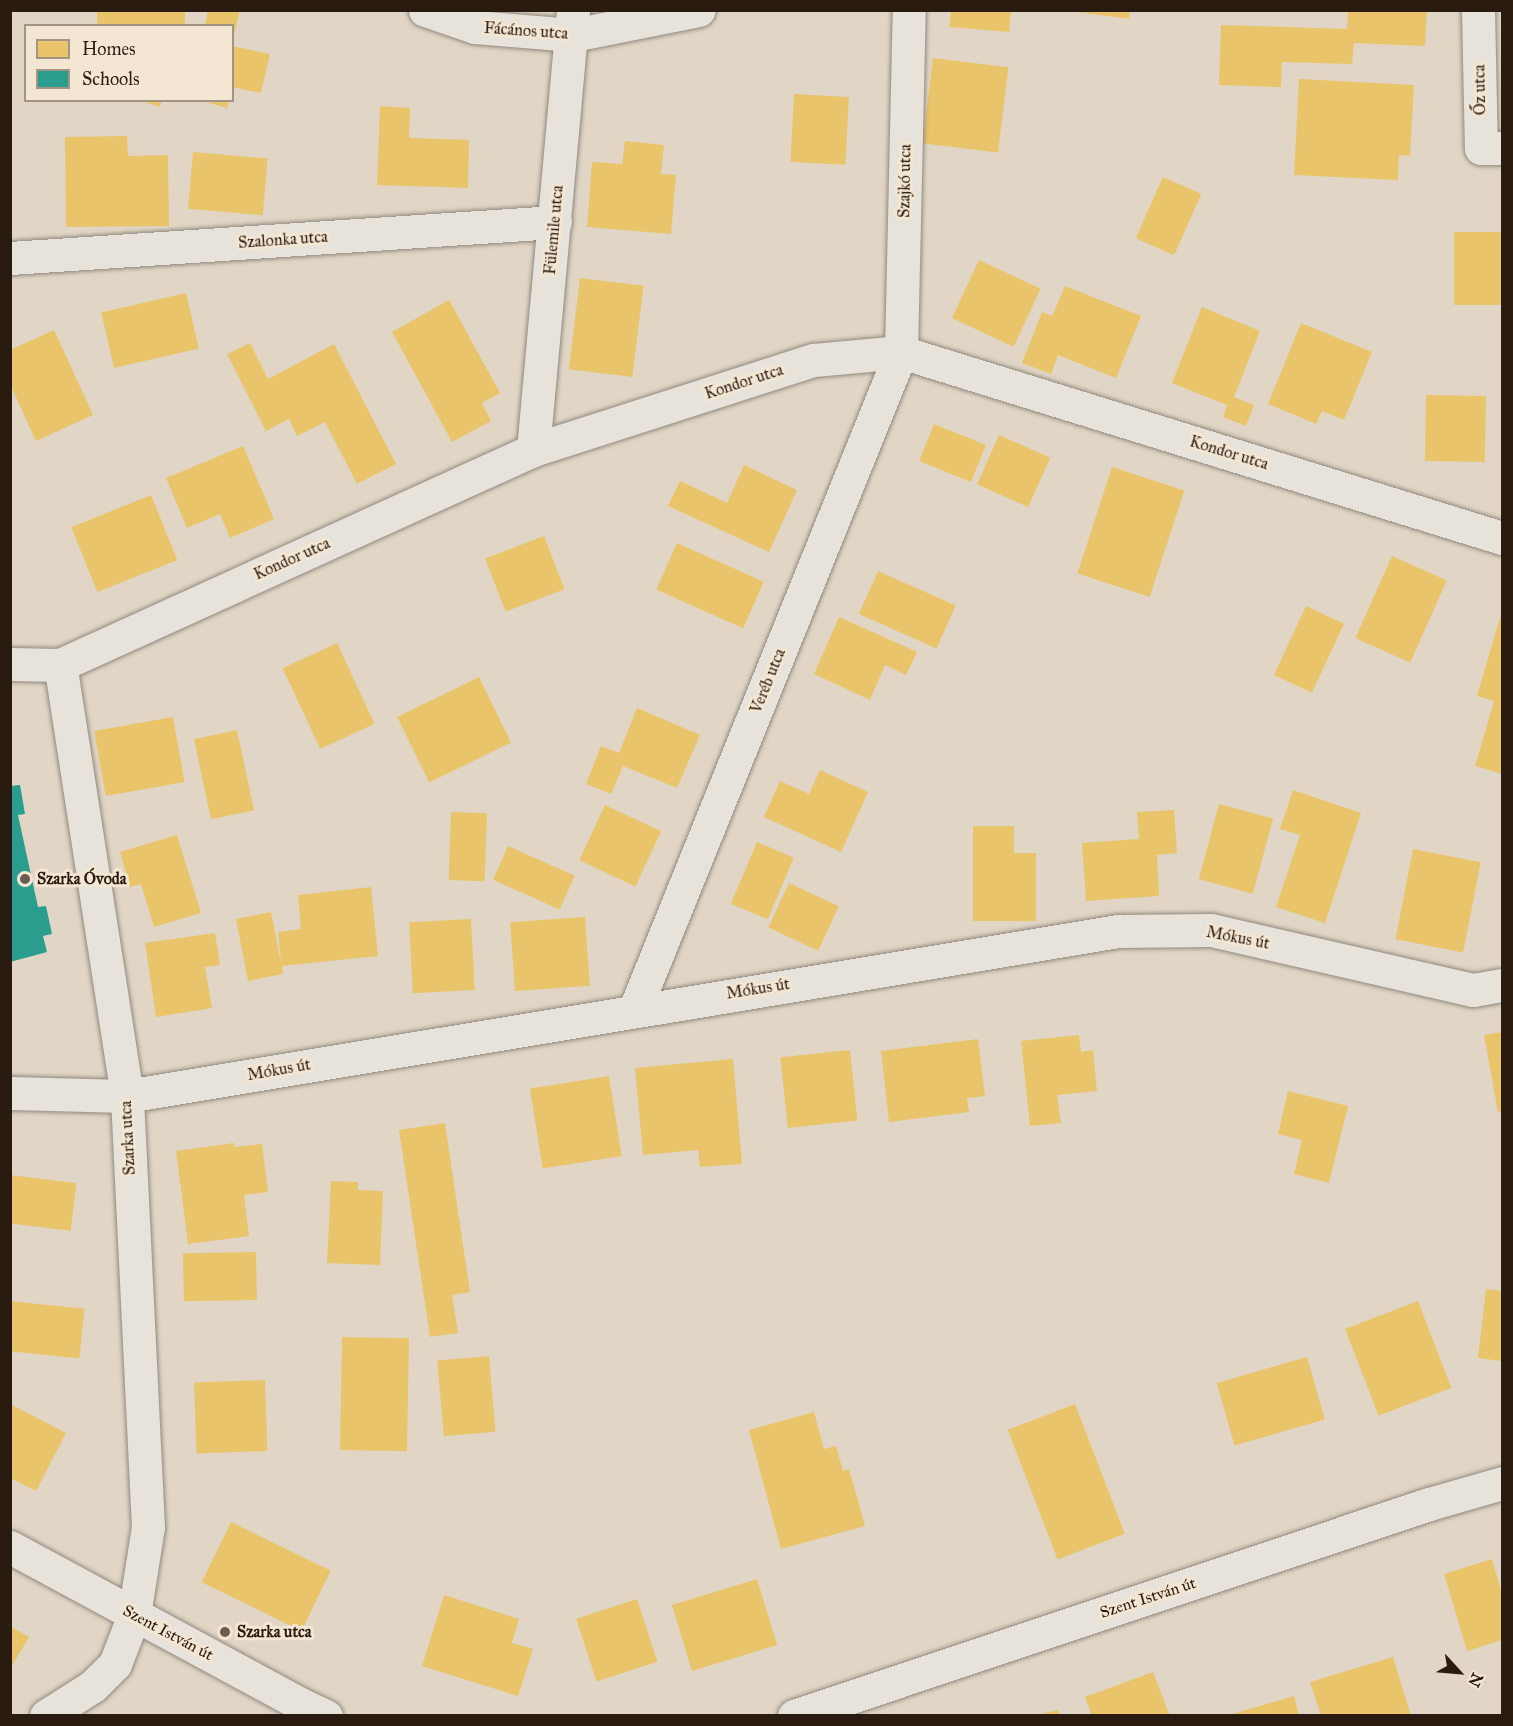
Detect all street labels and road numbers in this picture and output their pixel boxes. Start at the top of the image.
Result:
street label: Fácános utca [483,18,569,44]
street label: Őz utca [1470,64,1490,116]
street label: Szajkó utca [895,144,915,218]
street label: Fülemile utca [541,184,567,276]
street label: Szalonka utca [238,227,328,253]
street label: Kondor utca [702,360,786,404]
street label: Kondor utca [1187,432,1271,474]
street label: Kondor utca [251,534,333,584]
street label: Veréb utca [746,646,790,716]
street label: Mókus út [1205,922,1271,954]
street label: Mókus út [725,975,791,1003]
street label: Mókus út [246,1055,312,1085]
street label: Szarka utca [116,1100,140,1176]
street label: Szent István út [1098,1573,1198,1623]
street label: Szent István út [119,1601,217,1665]

